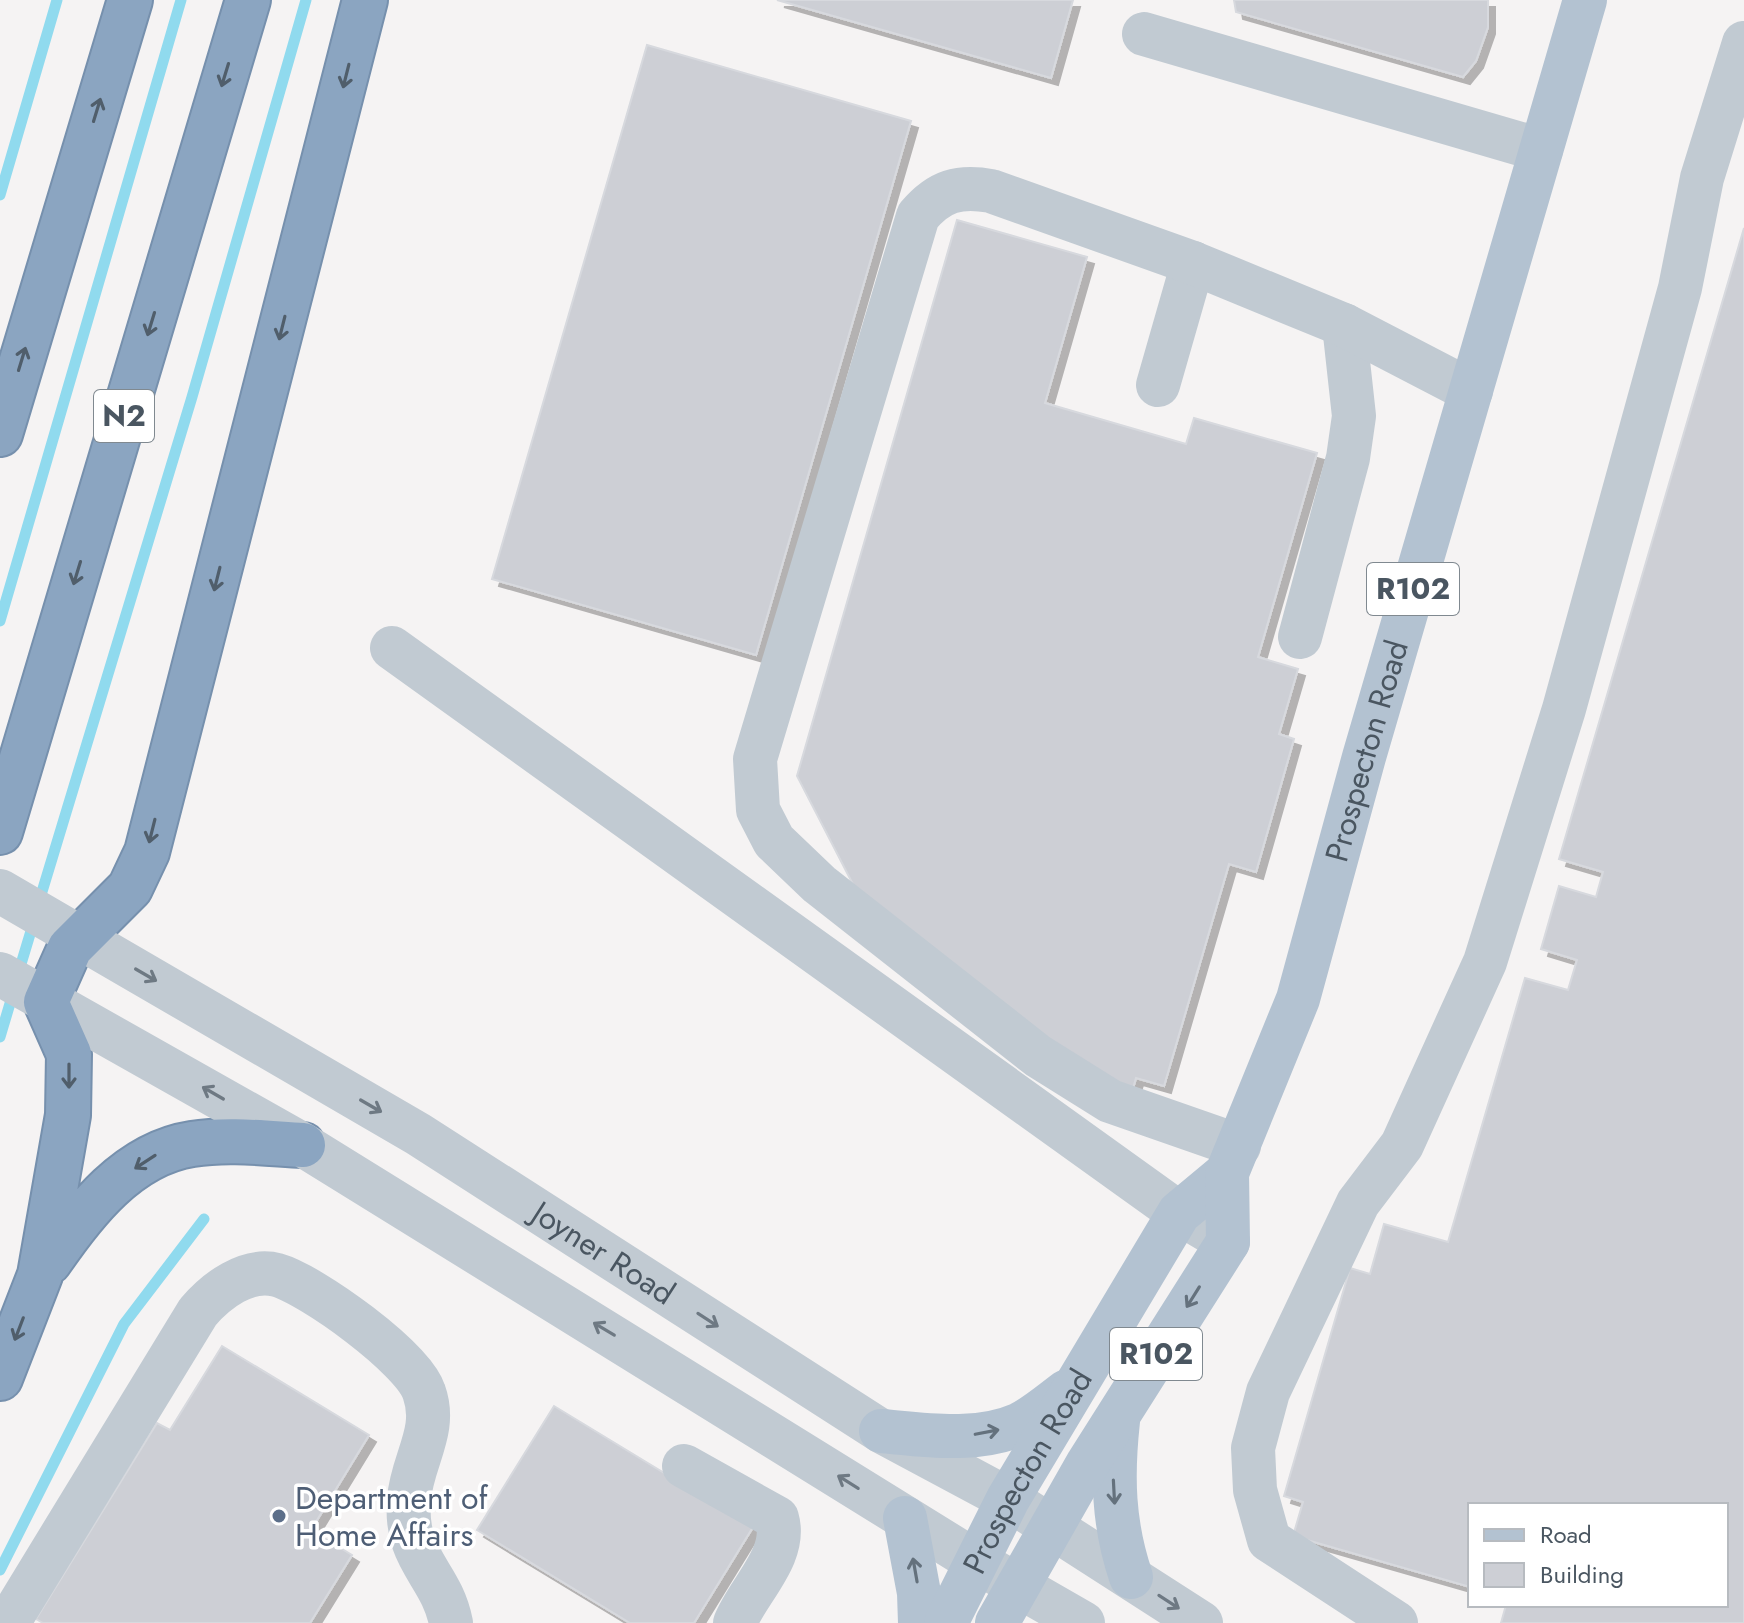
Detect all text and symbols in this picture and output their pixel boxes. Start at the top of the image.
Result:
one-way arrow [217,61,232,87]
one-way arrow [338,62,353,88]
one-way arrow [90,98,105,124]
one-way arrow [143,311,157,336]
one-way arrow [273,314,288,340]
one-way arrow [15,347,30,373]
road number: N2 [94,390,154,442]
one-way arrow [69,560,84,586]
road number: R102 [1367,563,1459,615]
one-way arrow [208,566,223,592]
street label: Prospecton Road [1313,635,1420,867]
one-way arrow [144,818,159,844]
one-way arrow [134,967,157,983]
one-way arrow [62,1062,77,1089]
one-way arrow [202,1085,226,1100]
one-way arrow [359,1098,382,1114]
one-way arrow [134,1153,156,1170]
street label: Joyner Road [520,1188,684,1316]
one-way arrow [1184,1285,1200,1308]
one-way arrow [697,1312,719,1329]
one-way arrow [11,1316,25,1341]
one-way arrow [593,1321,616,1337]
road number: R102 [1110,1328,1202,1380]
street label: Prospecton Road [951,1361,1103,1582]
one-way arrow [973,1424,999,1439]
one-way arrow [837,1473,860,1489]
place label: Department of Home Affairs [295,1475,489,1558]
one-way arrow [1106,1478,1121,1505]
legend [1468,1503,1728,1607]
marker: Department of Home Affairs [270,1507,288,1525]
text: Road [1540,1517,1592,1552]
text: Building [1540,1557,1624,1592]
one-way arrow [906,1558,921,1583]
one-way arrow [1157,1594,1179,1610]

